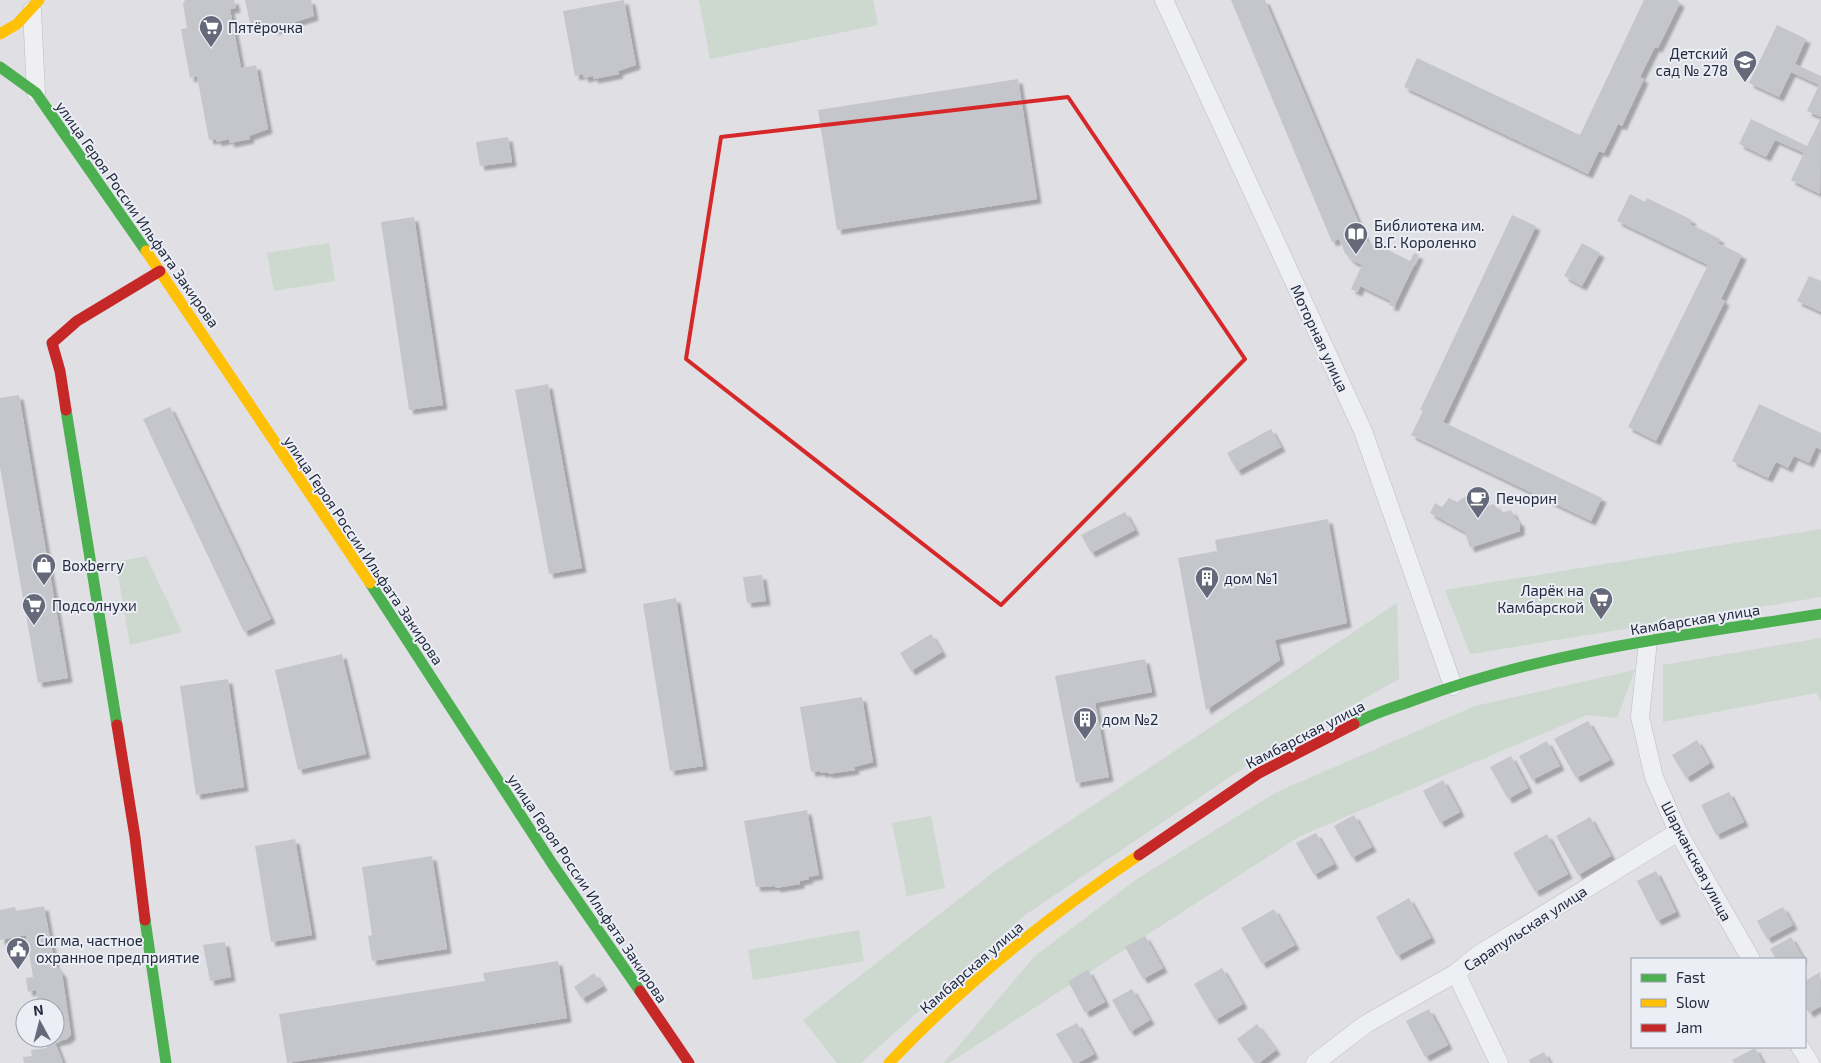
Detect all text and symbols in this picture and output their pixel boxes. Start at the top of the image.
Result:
supermarket icon: Пятёрочка [198,14,224,48]
place label: Пятёрочка [228,18,303,36]
place label: Детский сад № 278 [1656,44,1728,79]
school or university icon: Детский сад № 278 [1732,49,1758,83]
street label: улица Героя России Ильфата Закирова [52,97,223,331]
place label: Библиотека им. В.Г. Короленко [1374,216,1485,251]
library icon: Библиотека им. В.Г. Короленко [1343,221,1369,255]
street label: Моторная улица [1286,281,1353,395]
street label: улица Героя России Ильфата Закирова [280,432,448,668]
cafe icon: Печорин [1465,485,1491,519]
place label: Печорин [1496,489,1557,507]
shop icon: Boxberry [31,552,57,586]
place label: Boxberry [62,556,124,574]
building icon: дом №1 [1194,565,1220,599]
place label: дом №1 [1224,569,1278,587]
place label: Ларёк на Камбарской [1497,581,1584,616]
supermarket icon: Ларёк на Камбарской [1588,586,1614,620]
supermarket icon: Подсолнухи [21,592,47,626]
place label: Подсолнухи [52,596,137,615]
street label: Камбарская улица [1629,600,1761,639]
street label: Камбарская улица [1242,696,1368,773]
building icon: дом №2 [1072,706,1098,740]
place label: дом №2 [1102,710,1158,728]
street label: улица Героя России Ильфата Закирова [504,770,672,1006]
street label: Шарканская улица [1657,798,1736,924]
street label: Сарапульская улица [1460,881,1591,975]
street label: Камбарская улица [916,917,1027,1018]
place label: Сигма, частное охранное предприятие [36,931,200,966]
public building icon: Сигма, частное охранное предприятие [5,936,31,970]
legend [1631,958,1806,1048]
text: Fast [1676,968,1706,986]
text: Slow [1676,993,1710,1011]
north arrow [15,998,65,1048]
text: N [32,1001,44,1019]
text: Jam [1676,1018,1702,1036]

